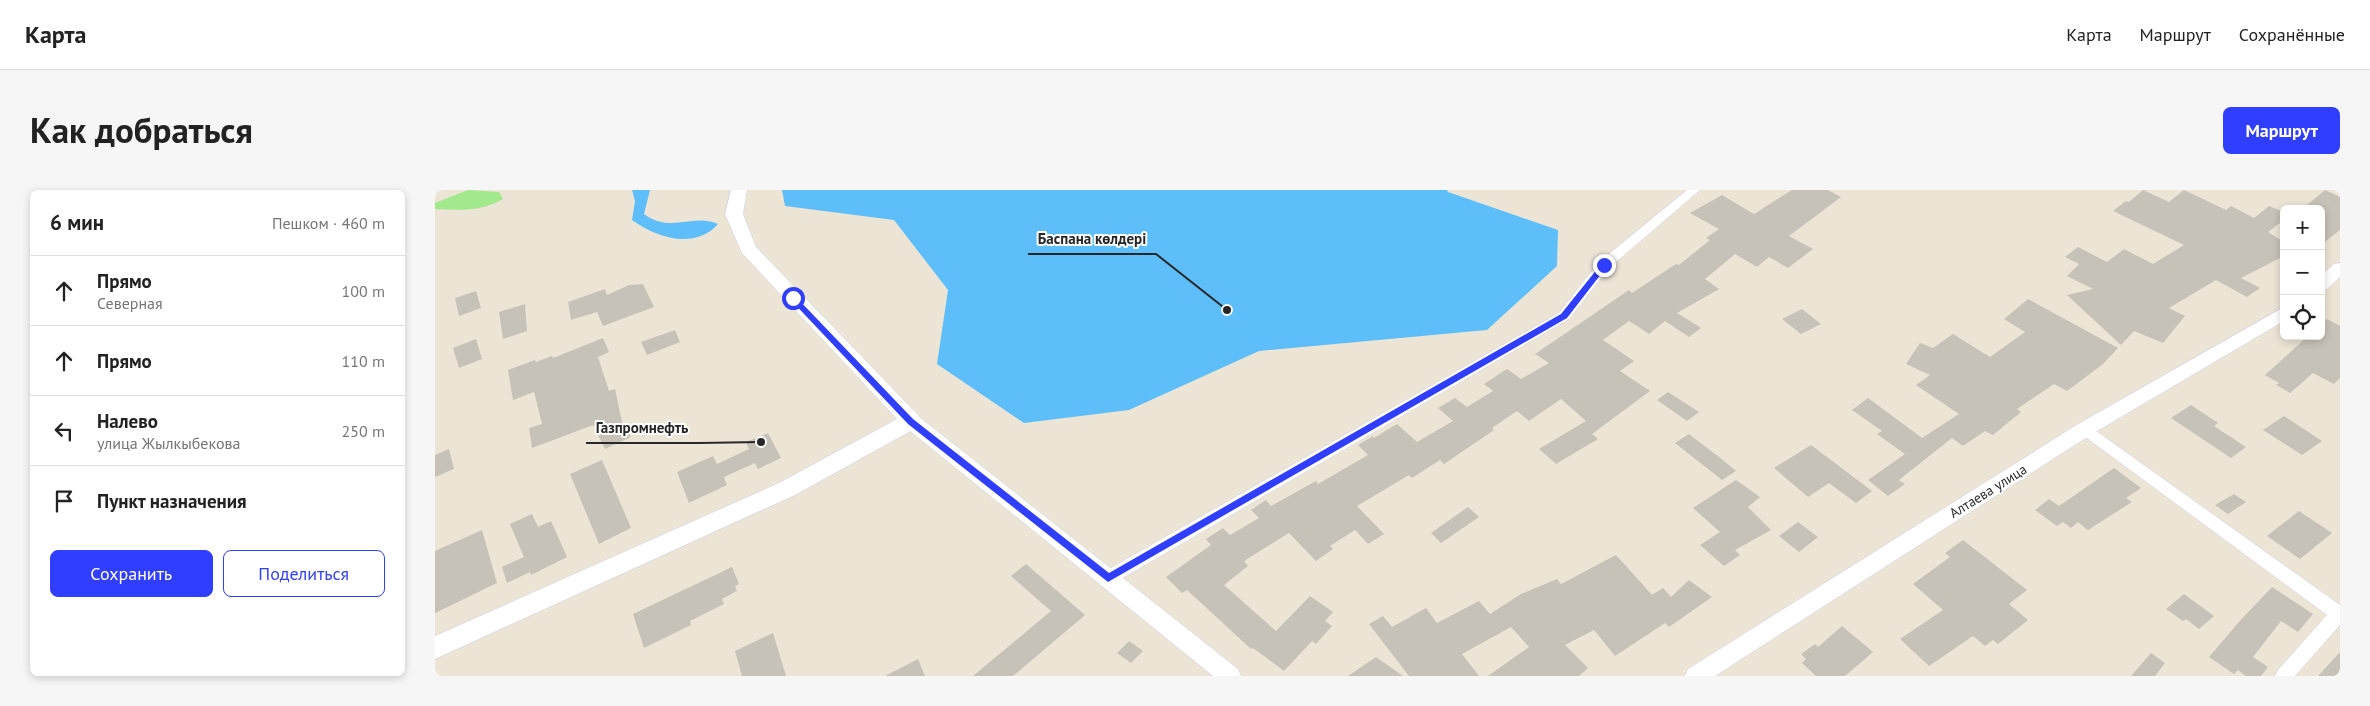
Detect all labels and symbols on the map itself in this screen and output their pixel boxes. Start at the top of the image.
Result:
callout: Баспана көлдері [1028,224,1156,254]
text: Баспана көлдері [1038,229,1146,248]
route end [1593,254,1616,277]
route start [782,287,805,310]
callout: Газпромнефть [586,413,699,443]
text: Газпромнефть [596,418,689,437]
street label: Алтаева улица [1946,460,2030,522]

